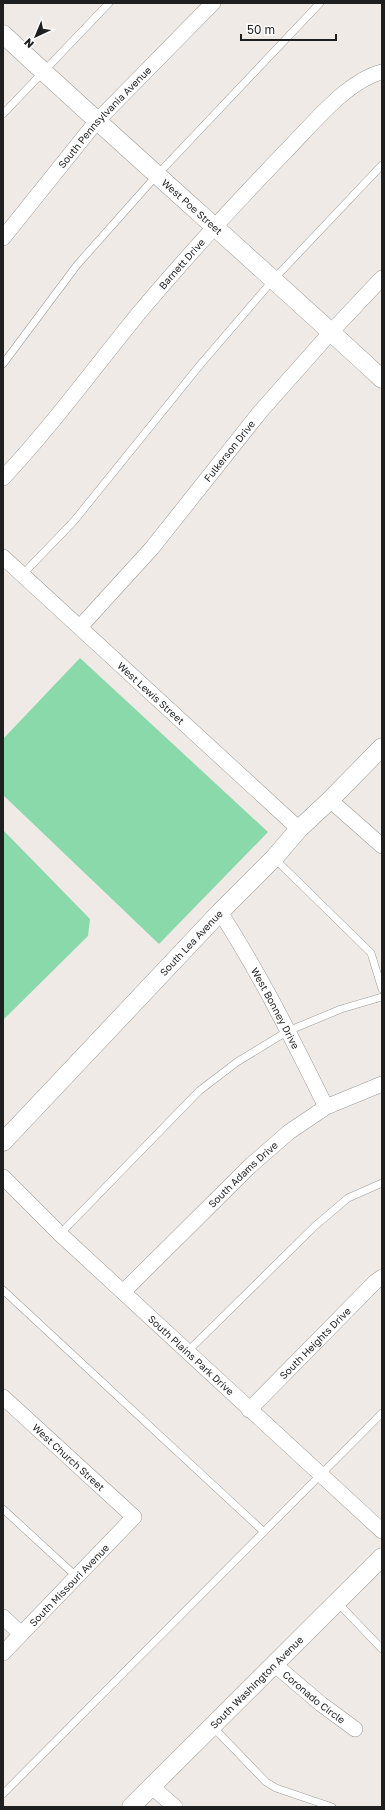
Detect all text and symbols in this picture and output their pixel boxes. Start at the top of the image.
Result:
north arrow [16,16,56,56]
scale bar [241,16,336,42]
text: 50 m [247,22,275,37]
text: N [21,36,36,51]
street label: South Pennsylvania Avenue [56,64,154,170]
street label: West Poe Street [159,176,225,237]
street label: Barnett Drive [156,236,207,291]
street label: Fulkerson Drive [201,417,257,484]
street label: West Lewis Street [115,659,187,727]
street label: South Lea Avenue [157,907,225,978]
street label: West Bonney Drive [249,965,302,1051]
street label: South Adams Drive [206,1139,280,1210]
street label: South Heights Drive [277,1304,353,1381]
street label: South Plains Park Drive [146,1313,237,1398]
street label: West Church Street [30,1421,107,1493]
street label: South Missouri Avenue [27,1541,111,1629]
street label: South Washington Avenue [207,1633,306,1731]
street label: Coronado Circle [280,1668,348,1726]

